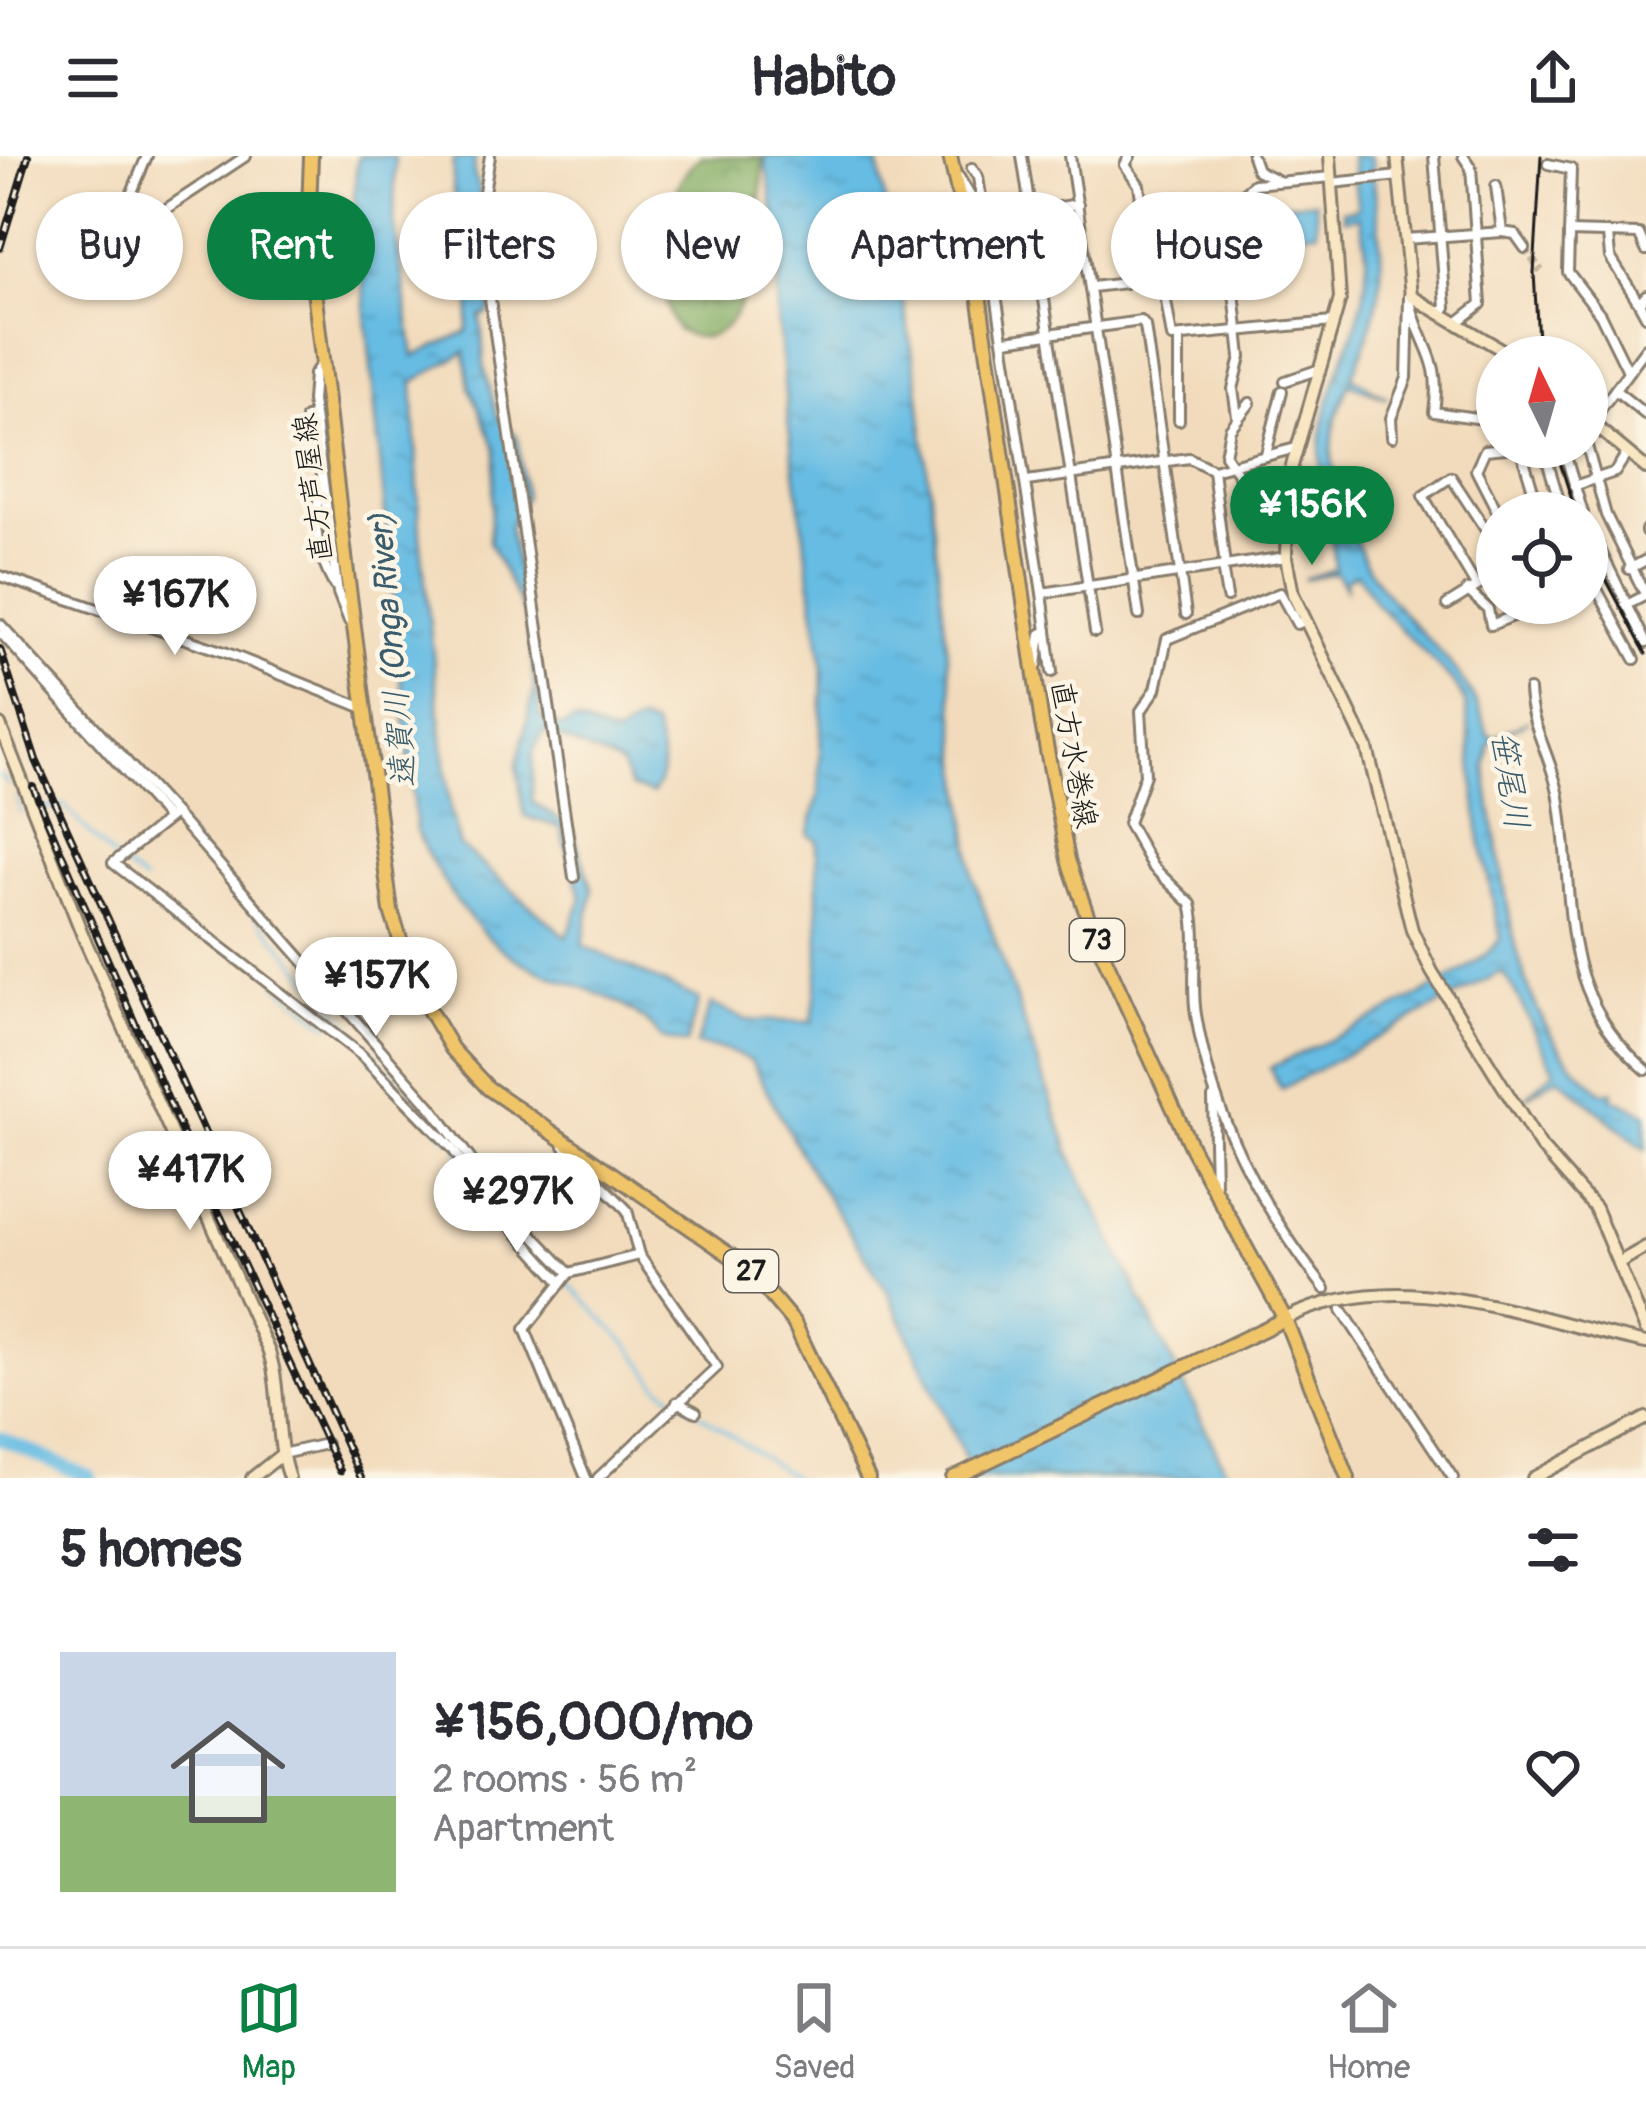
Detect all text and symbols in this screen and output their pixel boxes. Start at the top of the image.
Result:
text: Habito [750,44,896,112]
icon: menu [60,45,126,111]
icon: share [1520,45,1586,111]
chip: Buy [36,192,183,300]
chip: Rent [207,192,375,300]
chip: Filters [399,192,597,300]
chip: New [621,192,783,300]
chip: Apartment [807,192,1087,300]
chip: House [1111,192,1305,300]
north arrow [1476,336,1608,468]
map controls [1476,336,1608,624]
street label: 直方芦屋線 [286,411,341,565]
pin: ¥156K [1228,466,1396,568]
text: ¥156K [1257,480,1367,529]
button: locate [1476,492,1608,624]
water label: 遠賀川 (Onga River) [360,512,425,790]
pin: ¥167K [91,556,259,658]
text: ¥167K [121,570,229,619]
street label: 直方水巻線 [1042,677,1105,831]
water label: 笹尾川 [1482,728,1538,832]
road number: 73 [1070,919,1124,961]
pin: ¥157K [292,937,460,1039]
text: ¥157K [322,951,430,1000]
pin: ¥417K [106,1131,274,1233]
text: ¥417K [135,1145,245,1194]
pin: ¥297K [433,1153,601,1255]
text: ¥297K [460,1167,574,1216]
road number: 27 [724,1250,778,1292]
icon: filters [1520,1517,1586,1583]
text: 5 homes [60,1518,242,1582]
text: ¥156,000/mo [432,1691,753,1755]
icon: home [156,1700,300,1844]
icon: heart [1520,1739,1586,1805]
text: 2 rooms · 56 m² [432,1755,697,1804]
text: Apartment [432,1804,614,1853]
tab: Map [236,1975,302,2088]
tab: Saved [773,1975,855,2088]
tab: Home [1327,1975,1410,2088]

